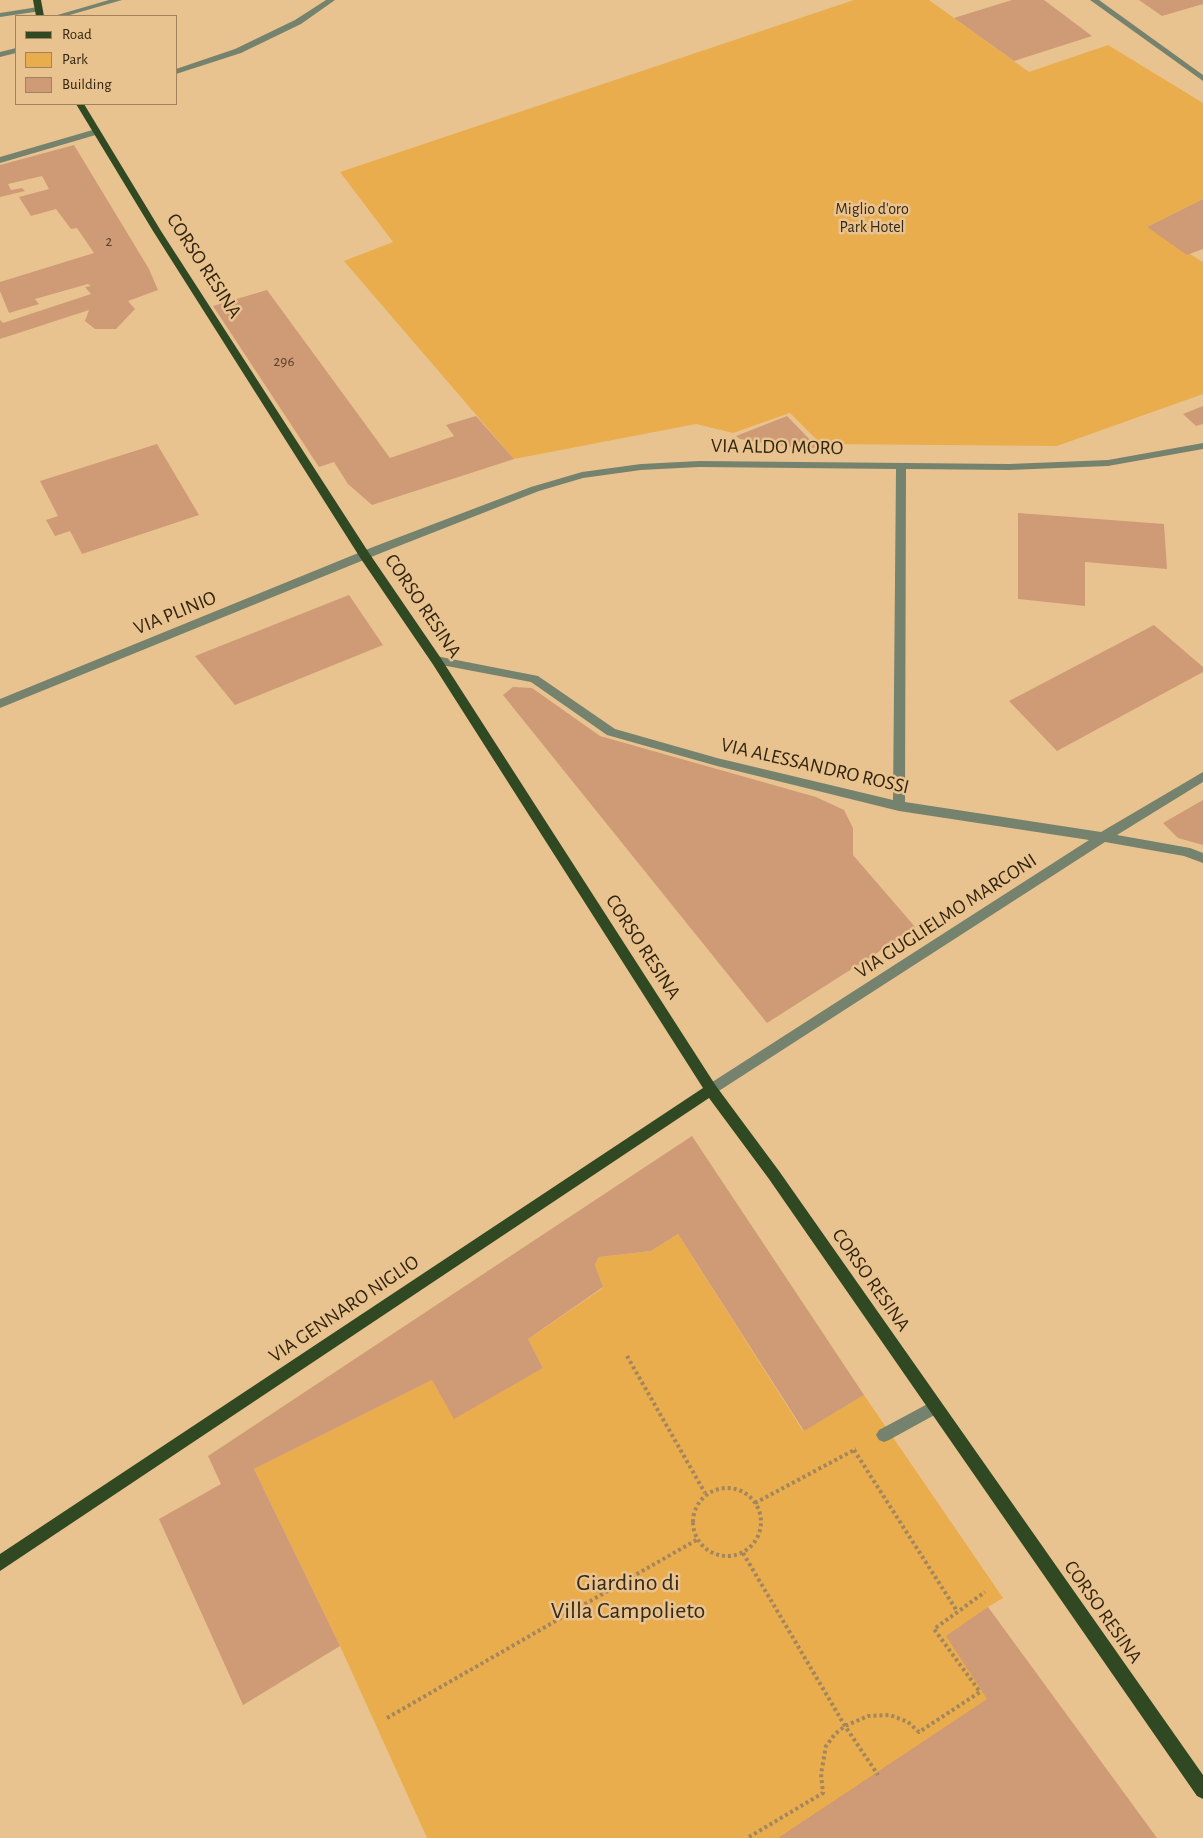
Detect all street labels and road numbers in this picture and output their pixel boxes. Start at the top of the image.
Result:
street label: CORSO RESINA [161,209,247,323]
street label: VIA ALDO MORO [711,434,843,460]
street label: CORSO RESINA [379,549,467,663]
street label: VIA PLINIO [130,586,220,640]
street label: VIA ALESSANDRO ROSSI [718,733,912,799]
street label: VIA GUGLIELMO MARCONI [851,848,1041,984]
street label: CORSO RESINA [600,890,686,1004]
street label: CORSO RESINA [827,1224,915,1336]
street label: VIA GENNARO NIGLIO [264,1250,424,1368]
street label: CORSO RESINA [1059,1556,1147,1668]

